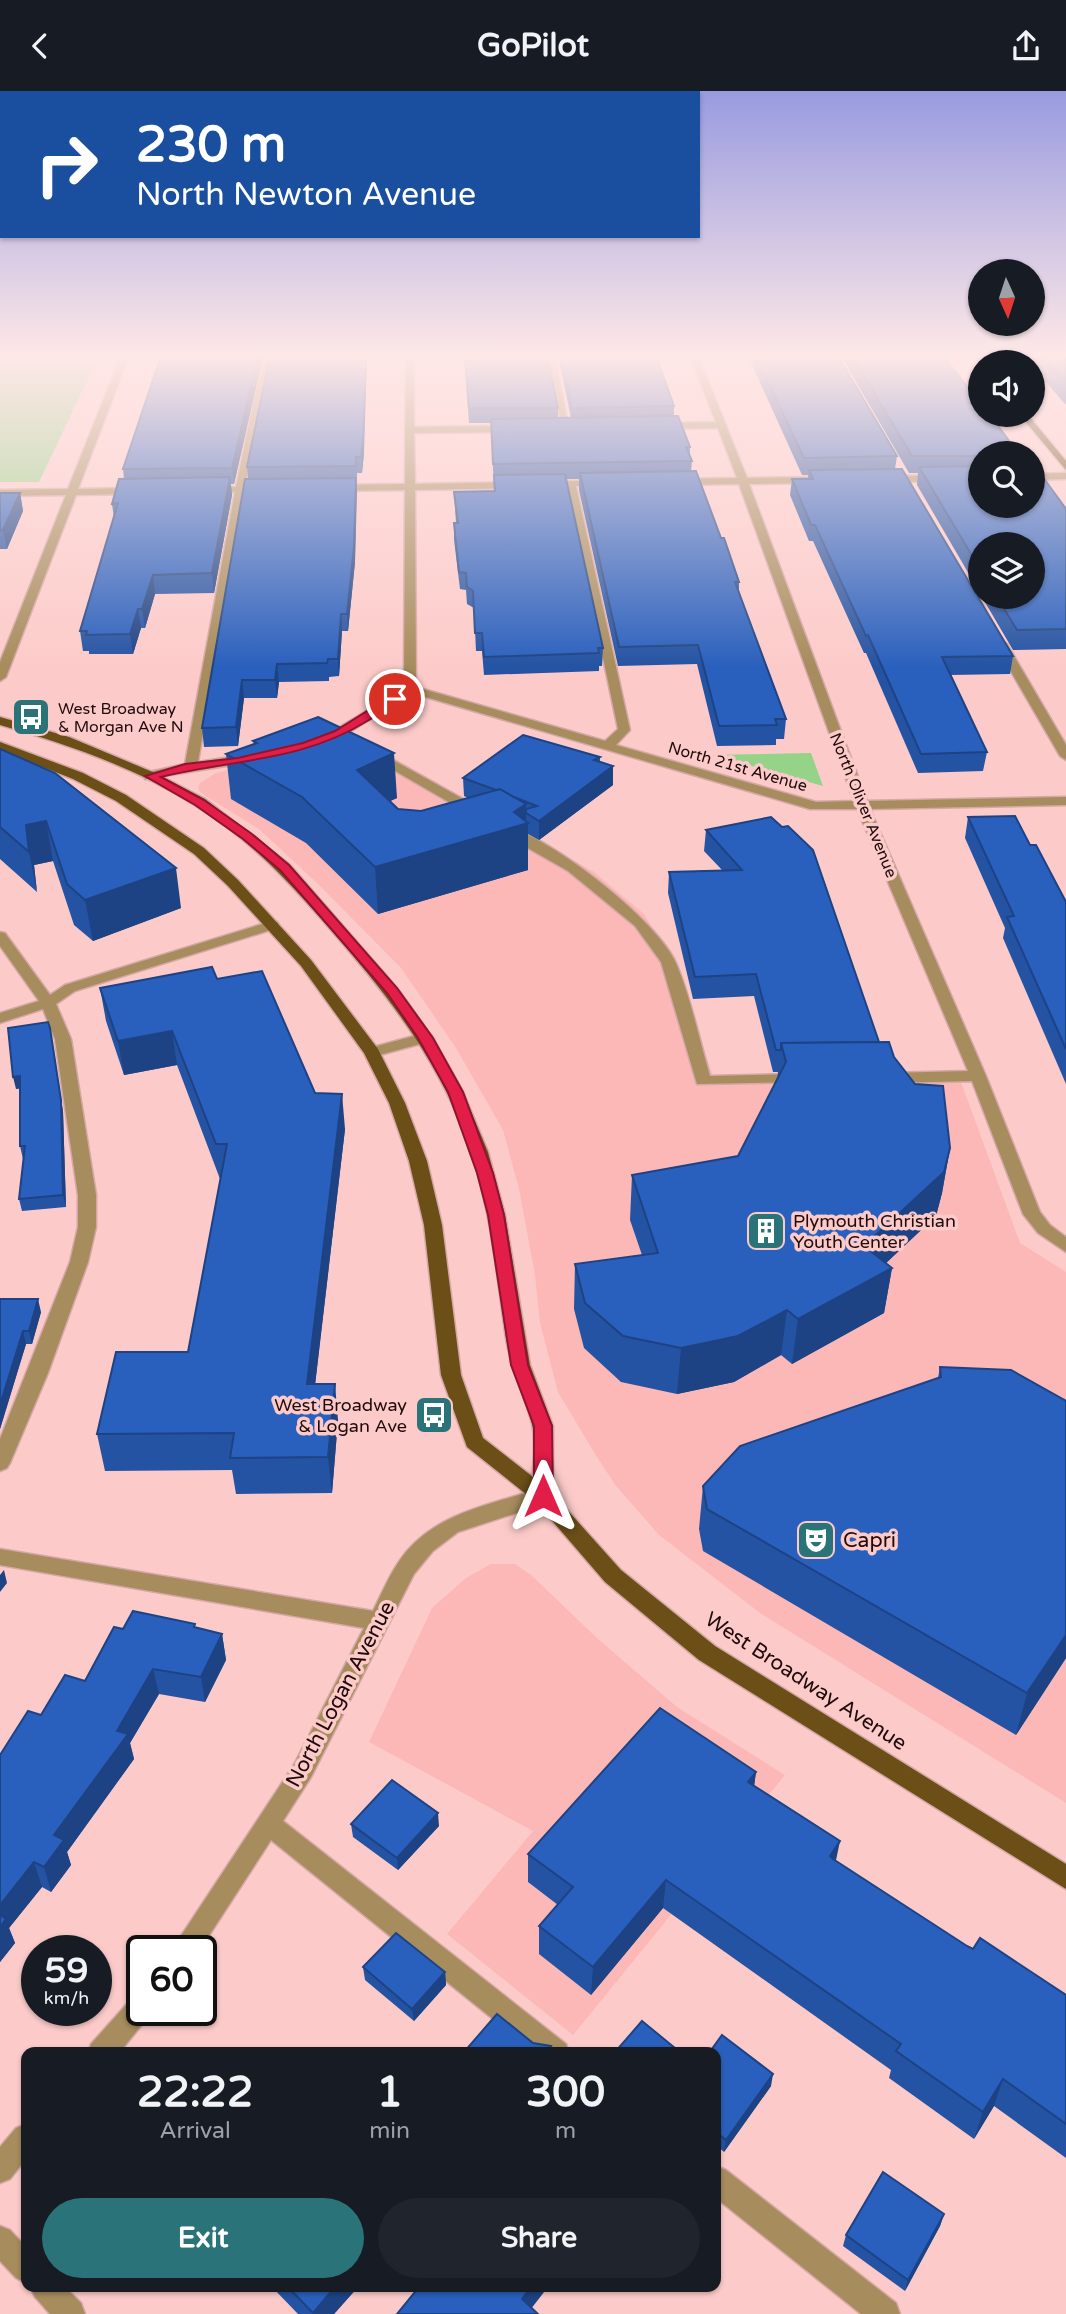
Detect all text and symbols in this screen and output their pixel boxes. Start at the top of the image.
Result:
icon: back [21,27,59,65]
text: GoPilot [477,27,589,65]
icon: share [1007,27,1045,65]
text: 230 m [136,116,286,175]
icon: right [21,119,112,210]
text: North Newton Avenue [136,176,476,214]
north arrow [968,259,1045,336]
map controls [968,259,1045,609]
button: sound [968,350,1045,427]
button: search [968,441,1045,518]
button: layers [968,532,1045,609]
pin [365,669,425,729]
icon: arrive [376,680,414,718]
bus stop icon: West Broadway & Morgan Ave N [10,696,52,738]
place label: West Broadway & Morgan Ave N [58,699,184,737]
street label: North Oliver Avenue [825,730,901,881]
street label: North 21st Avenue [666,738,810,796]
building icon: Plymouth Christian Youth Center [745,1210,787,1252]
place label: Plymouth Christian Youth Center [793,1210,956,1253]
place label: West Broadway & Logan Ave [274,1394,407,1437]
bus stop icon: West Broadway & Logan Ave [413,1394,455,1436]
position arrow [506,1459,580,1533]
theatre icon: Capri [795,1519,837,1561]
place label: Capri [843,1528,896,1553]
street label: North Logan Avenue [281,1597,400,1791]
street label: West Broadway Avenue [700,1607,911,1756]
speed limit sign: 60 [126,1935,217,2026]
text: 59 [45,1950,88,1992]
text: km/h [44,1987,89,2009]
text: 22:22 [137,2067,253,2118]
text: 1 [376,2067,403,2118]
text: 300 [526,2067,605,2118]
text: Arrival [160,2117,231,2145]
text: min [369,2117,410,2145]
text: m [555,2117,576,2145]
button: Exit [42,2198,364,2278]
button: Share [378,2198,700,2278]

